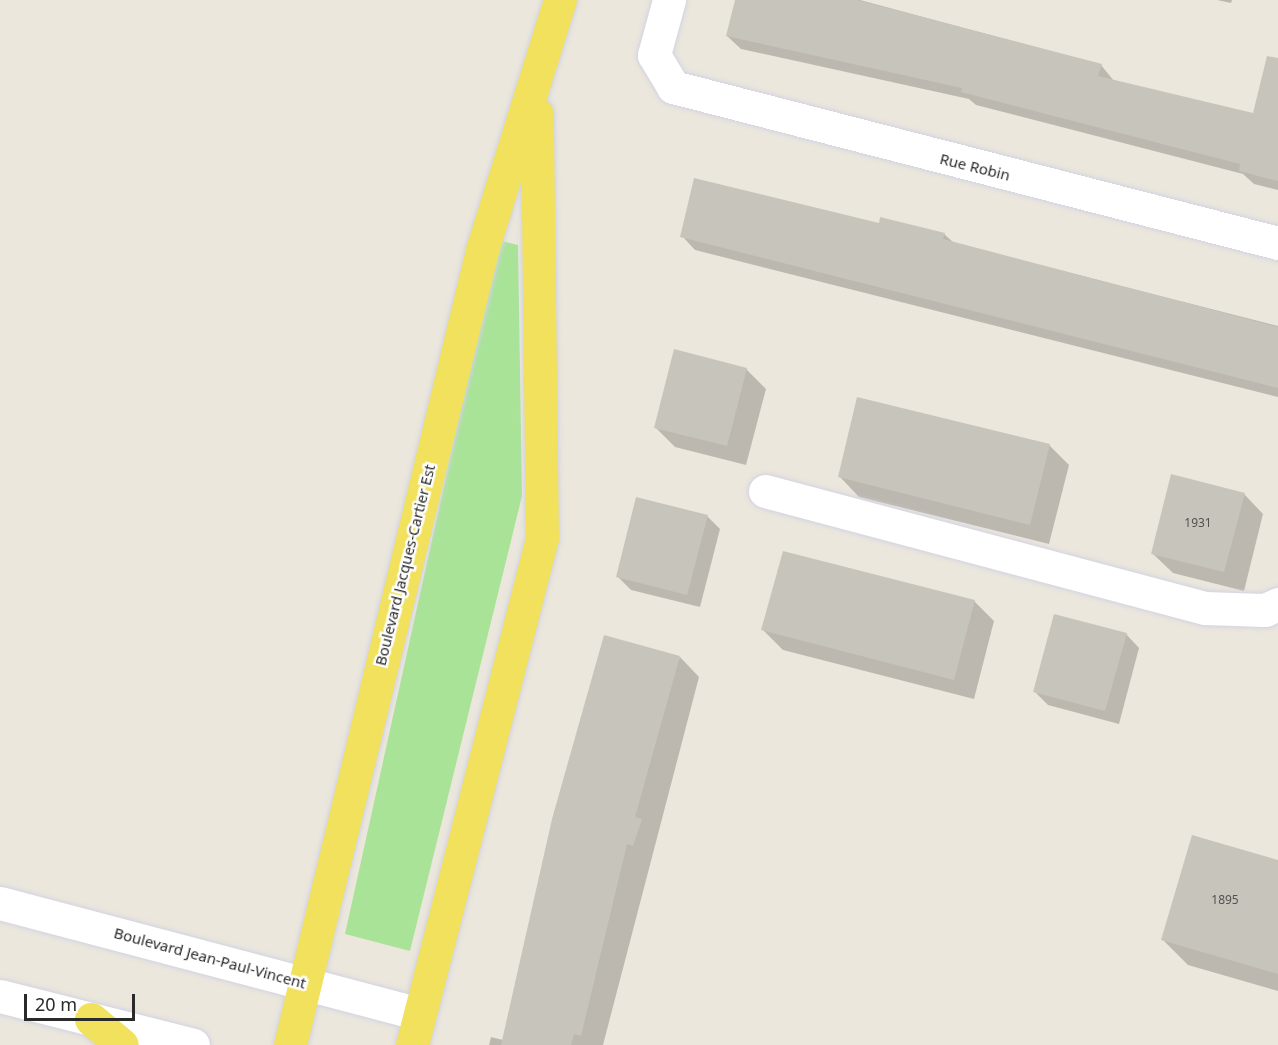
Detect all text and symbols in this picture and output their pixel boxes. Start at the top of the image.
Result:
street label: Rue Robin [938,150,1012,184]
street label: Boulevard Jacques-Cartier Est [371,463,439,667]
house number: 1931 [1184,516,1212,530]
house number: 1895 [1211,893,1239,907]
street label: Boulevard Jean-Paul-Vincent [112,924,308,992]
scale bar [27,982,138,1020]
text: 20 m [35,992,77,1016]

